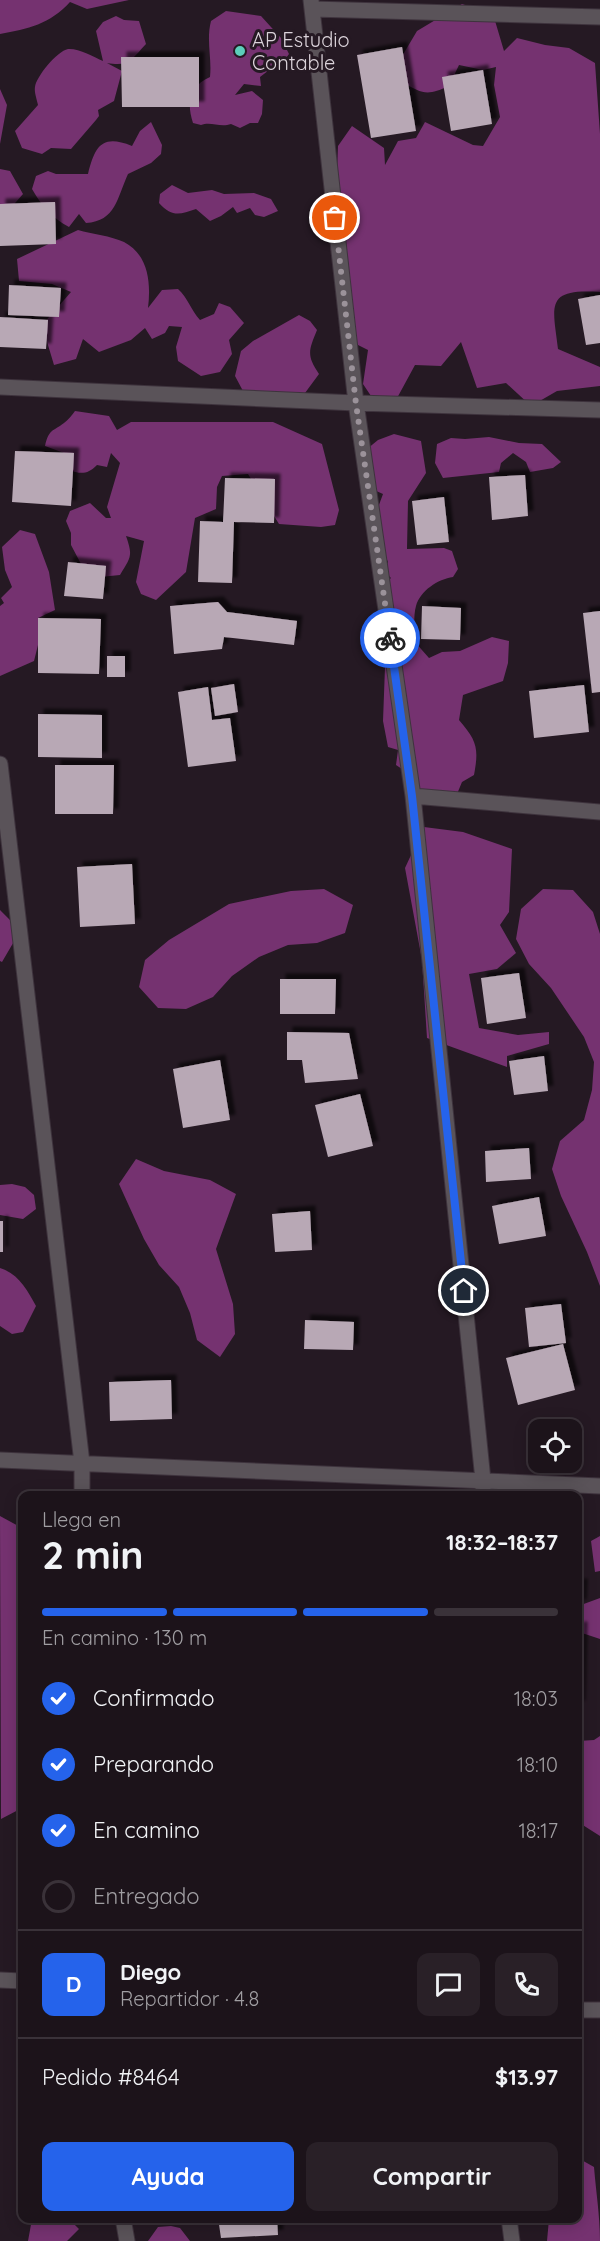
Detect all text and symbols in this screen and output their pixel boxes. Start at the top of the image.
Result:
place label: AP Estudio Contable [252,27,350,75]
marker: AP Estudio Contable [233,44,247,58]
pin [309,192,360,243]
icon: bag [318,201,351,234]
courier [360,608,420,668]
icon: bike [374,622,407,655]
pin [438,1265,489,1316]
icon: home [447,1274,480,1307]
map controls [528,1419,582,1473]
button: locate [528,1419,582,1473]
text: Llega en [42,1507,121,1532]
text: 18:32–18:37 [446,1528,558,1556]
text: 2 min [42,1530,144,1579]
text: En camino · 130 m [42,1625,207,1650]
icon: check [42,1682,75,1715]
text: Confirmado [93,1684,214,1712]
text: 18:03 [514,1686,558,1711]
icon: check [42,1748,75,1781]
text: Preparando [93,1750,214,1778]
text: 18:10 [517,1752,558,1777]
icon: check [42,1814,75,1847]
text: En camino [93,1816,200,1844]
text: 18:17 [518,1818,558,1843]
text: Entregado [93,1882,200,1910]
button: chat [417,1953,480,2016]
button: phone [495,1953,558,2016]
text: Diego [120,1958,181,1986]
text: D [66,1970,81,1998]
text: Repartidor · 4.8 [120,1986,259,2011]
text: Pedido #8464 [42,2063,180,2091]
text: $13.97 [495,2063,558,2091]
button: Ayuda [42,2142,294,2211]
button: Compartir [306,2142,558,2211]

